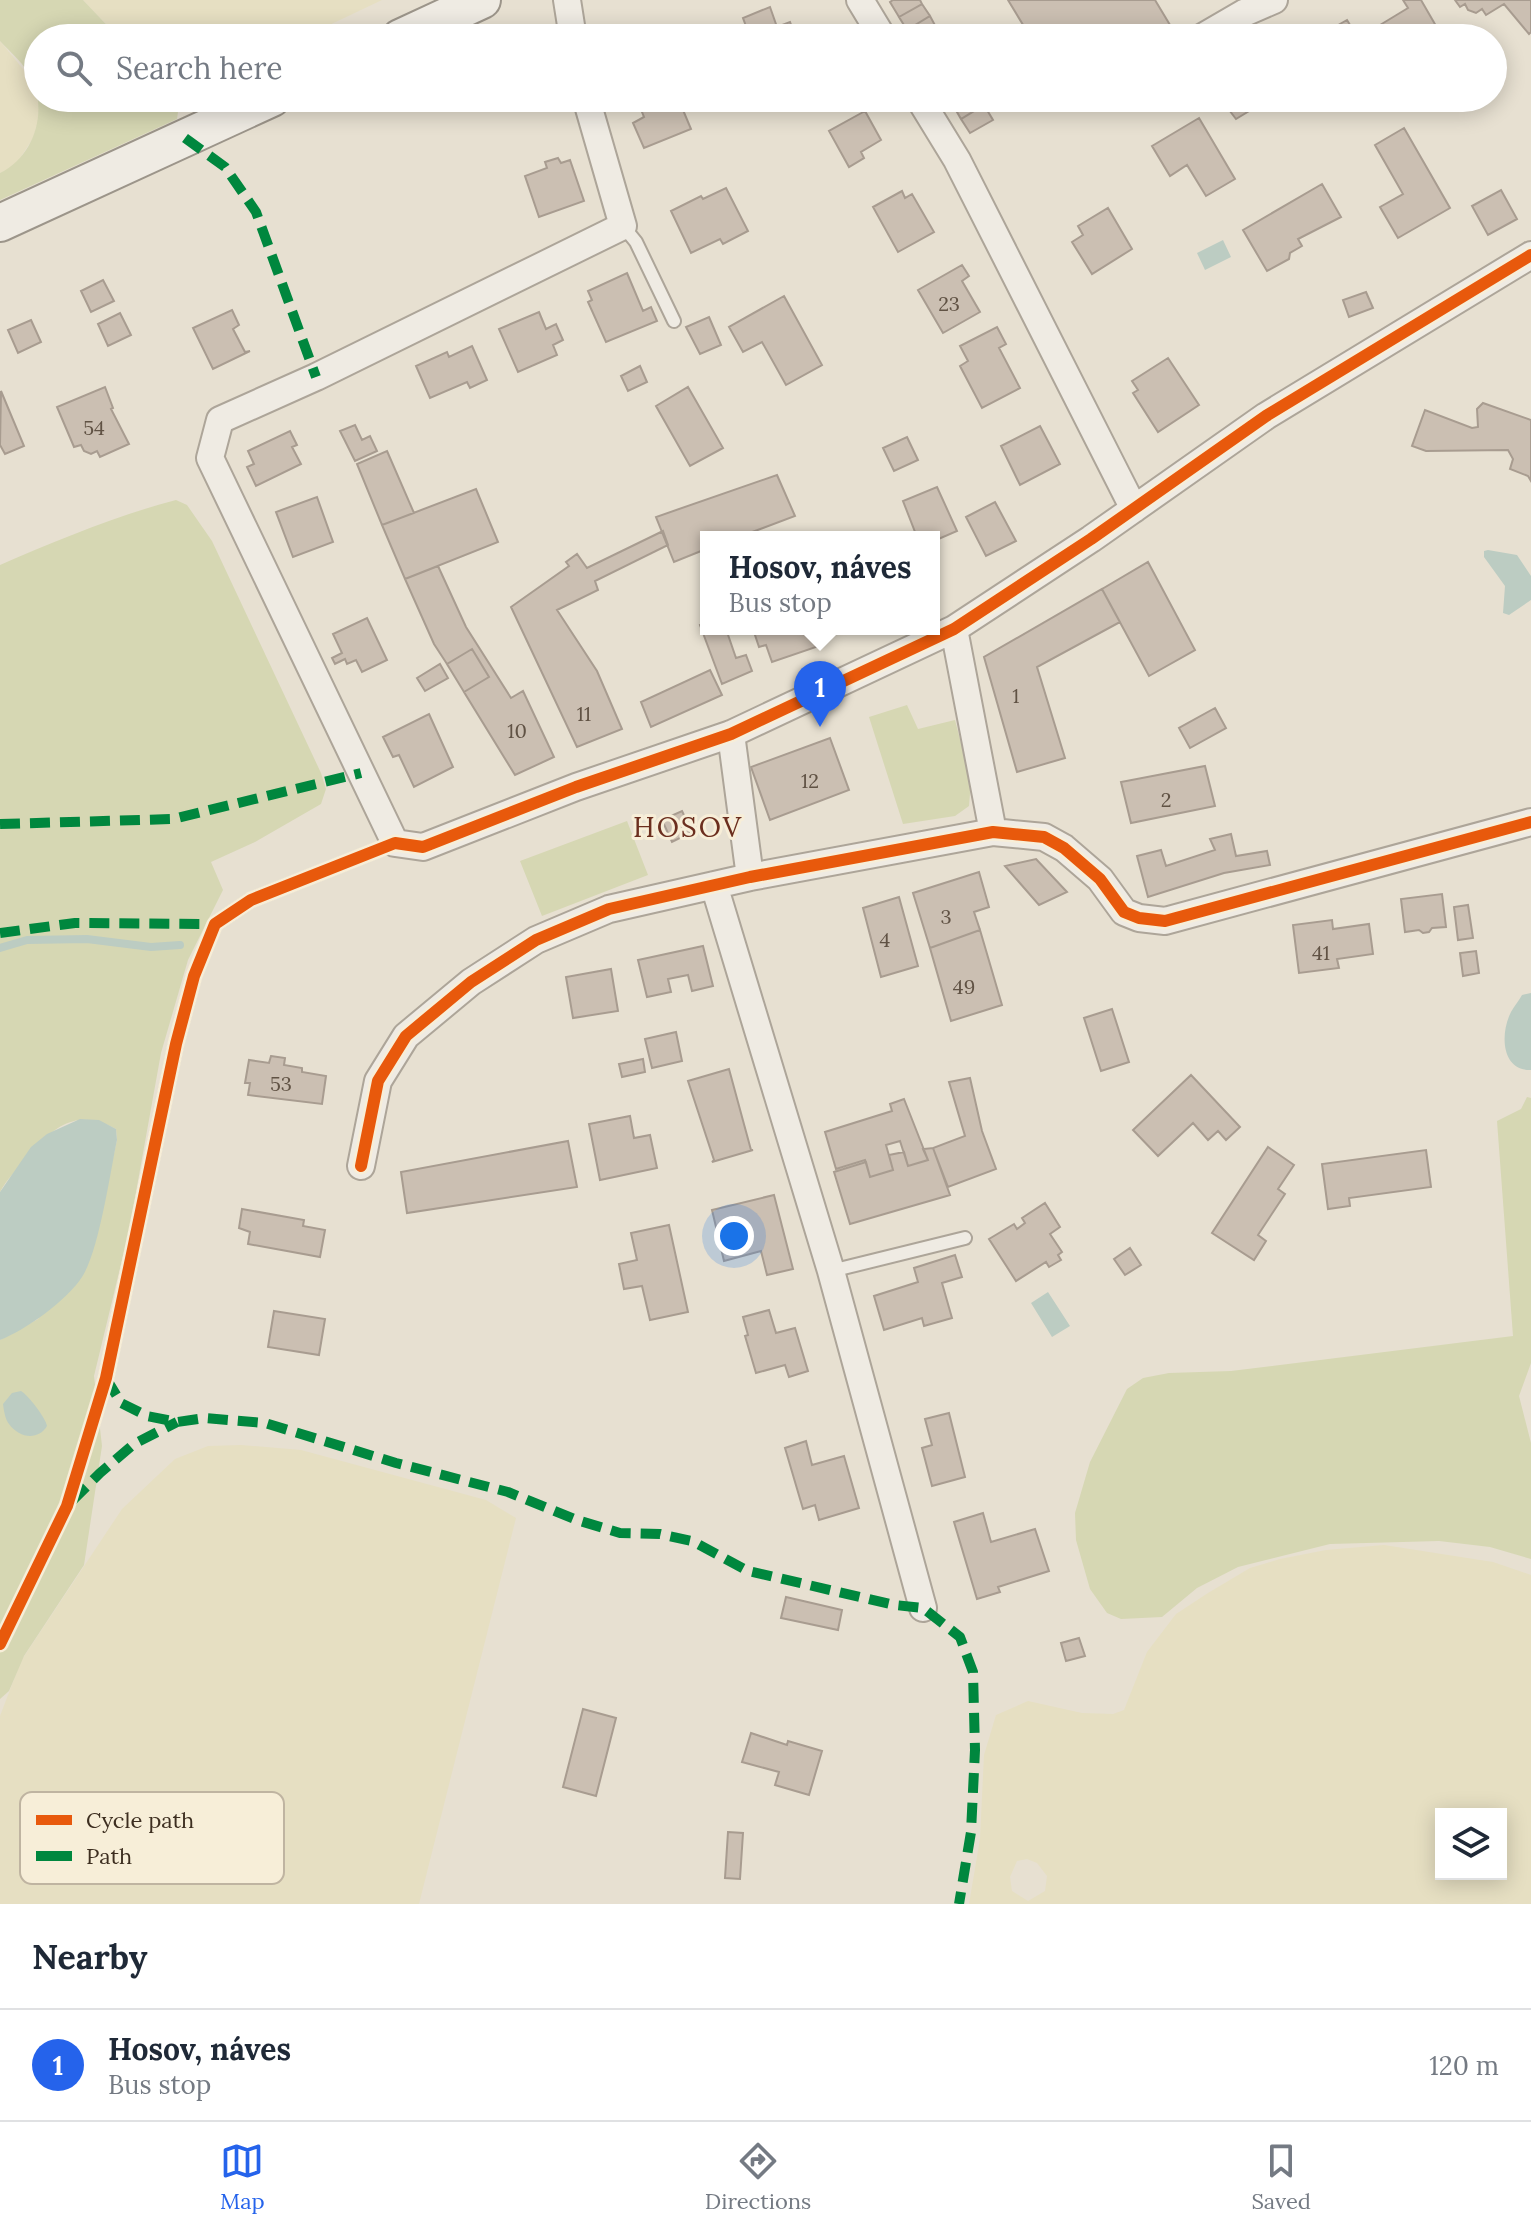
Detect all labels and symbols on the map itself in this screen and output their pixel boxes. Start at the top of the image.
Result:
house number: 23 [938,291,960,316]
house number: 54 [83,415,105,440]
pin: 1 [794,661,846,727]
house number: 1 [1012,683,1020,708]
house number: 11 [577,701,591,726]
house number: 10 [507,718,527,743]
house number: 12 [801,768,819,793]
house number: 2 [1161,787,1171,812]
district label: HOSOV [633,809,743,845]
house number: 3 [940,904,952,929]
house number: 4 [880,927,891,952]
house number: 41 [1312,940,1330,965]
house number: 49 [953,974,975,999]
house number: 53 [270,1071,292,1096]
your location [714,1216,754,1256]
legend [20,1792,284,1884]
text: Cycle path [86,1806,194,1834]
text: Path [86,1842,132,1870]

